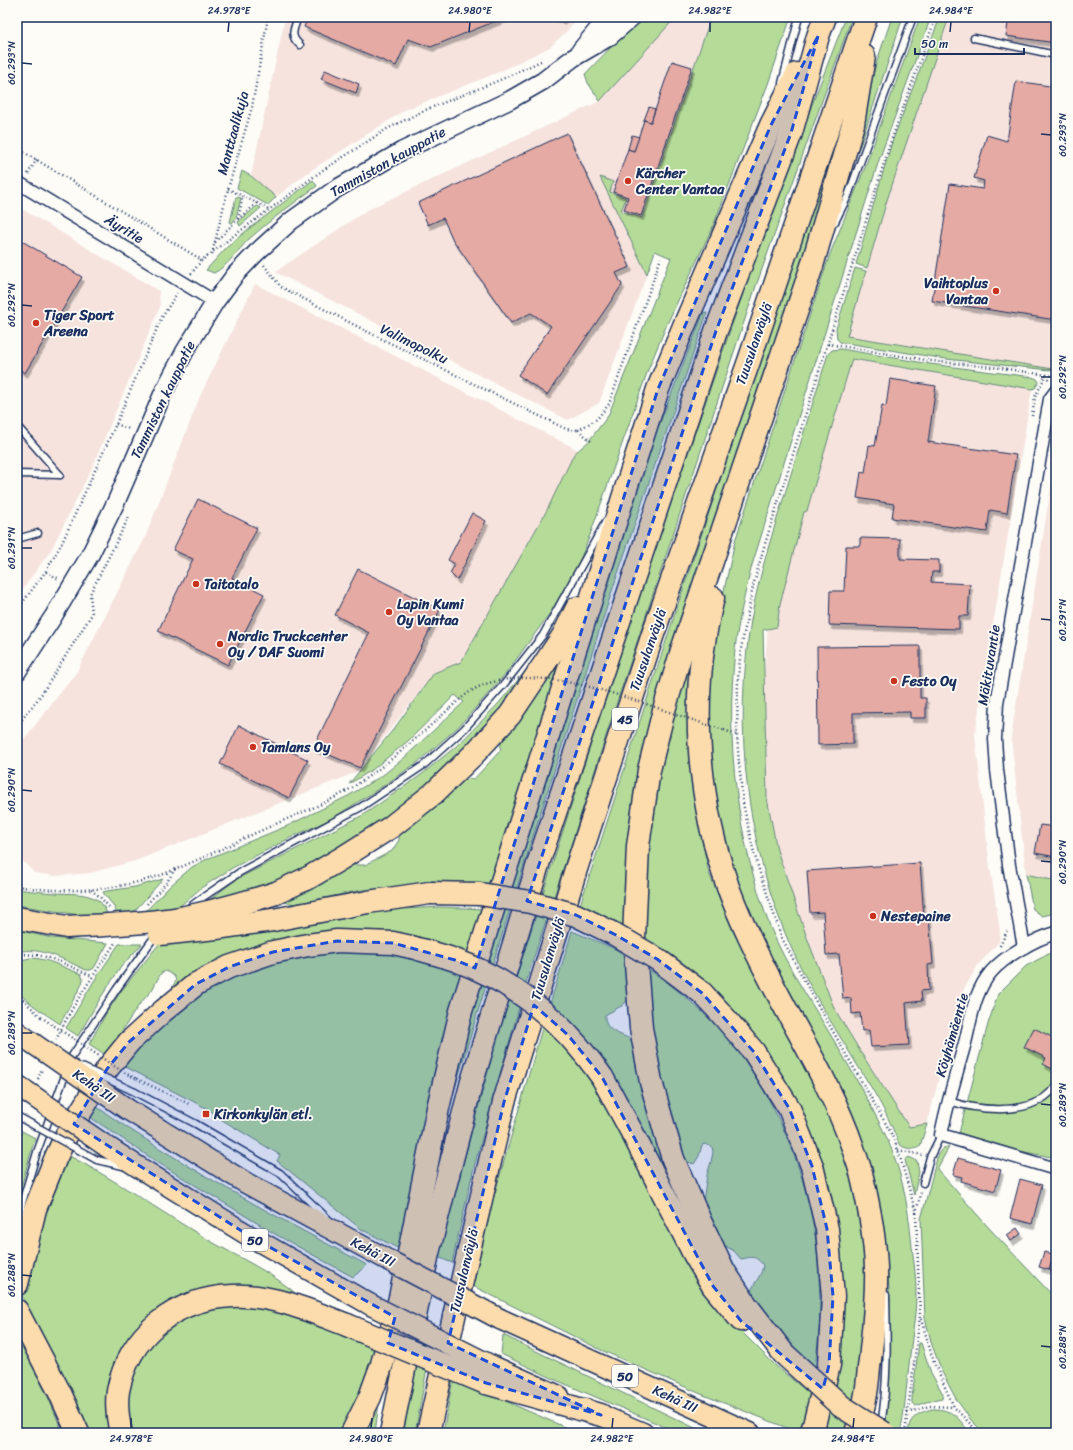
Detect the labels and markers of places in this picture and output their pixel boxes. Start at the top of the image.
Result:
place label: Kärcher Center Vantaa [635,161,725,202]
marker: Kärcher Center Vantaa [623,176,633,186]
place label: Vaihtoplus Vantaa [924,271,989,312]
marker: Vaihtoplus Vantaa [991,286,1001,296]
place label: Tiger Sport Areena [43,303,115,344]
marker: Tiger Sport Areena [31,318,41,328]
place label: Taitotalo [204,572,260,597]
marker: Taitotalo [191,579,201,589]
place label: Lapin Kumi Oy Vantaa [396,592,465,633]
marker: Lapin Kumi Oy Vantaa [384,607,394,617]
place label: Nordic Truckcenter Oy / DAF Suomi [227,624,348,665]
marker: Nordic Truckcenter Oy / DAF Suomi [215,639,225,649]
place label: Festo Oy [901,669,957,694]
marker: Festo Oy [889,676,899,686]
place label: Tamlans Oy [261,735,331,760]
marker: Tamlans Oy [248,742,258,752]
place label: Nestepaine [880,904,951,929]
marker: Nestepaine [868,911,878,921]
place label: Kirkonkylän etl. [213,1102,313,1127]
marker: Kirkonkylän etl. [201,1109,211,1119]

